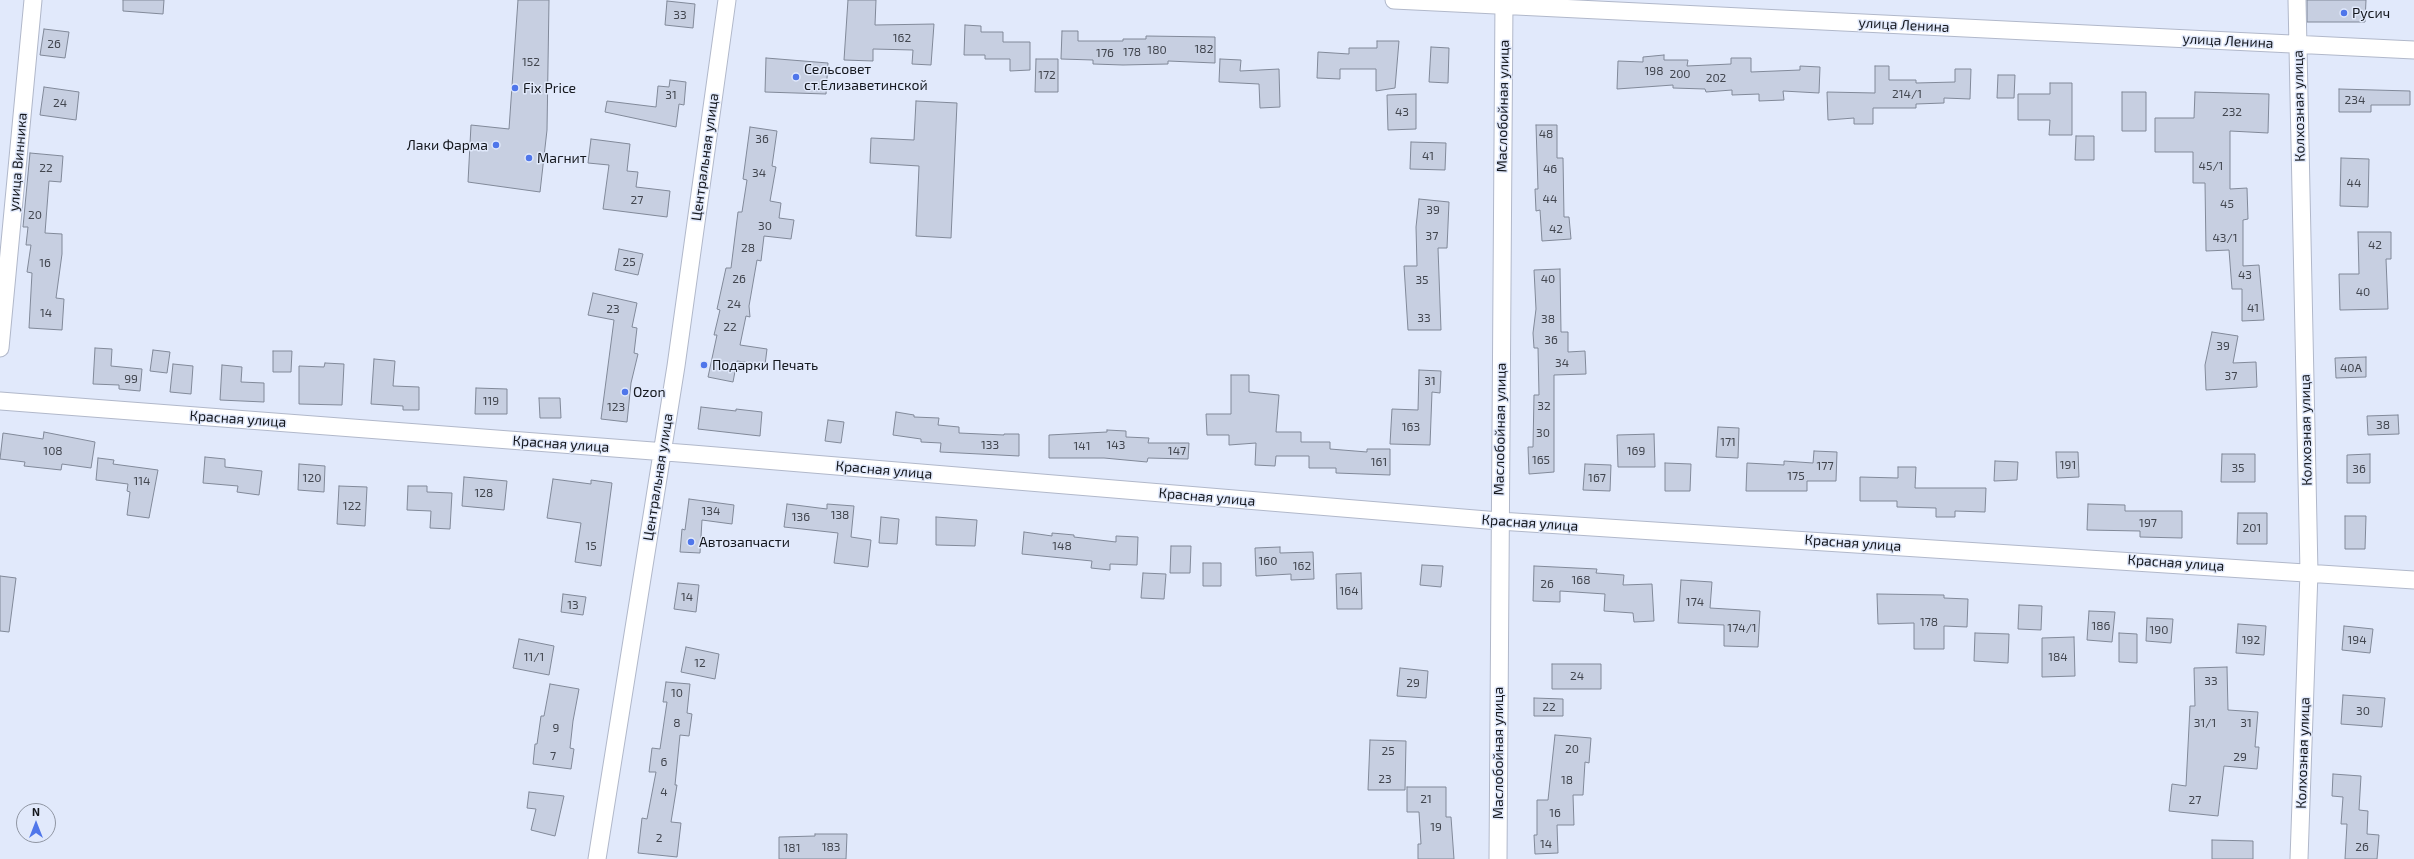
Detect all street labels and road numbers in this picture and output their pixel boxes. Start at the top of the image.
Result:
street label: улица Ленина [1858,14,1950,36]
street label: улица Ленина [2182,30,2274,52]
street label: Маслобойная улица [1493,40,1513,172]
street label: Колхозная улица [2290,50,2308,162]
street label: Центральная улица [688,92,722,222]
street label: улица Винника [5,112,31,212]
street label: Маслобойная улица [1490,363,1510,495]
street label: Колхозная улица [2297,374,2315,486]
street label: Красная улица [189,407,287,431]
street label: Центральная улица [640,412,676,542]
street label: Красная улица [512,432,610,456]
street label: Красная улица [835,457,933,483]
street label: Красная улица [1158,484,1256,510]
street label: Красная улица [1481,511,1579,535]
street label: Красная улица [1804,531,1902,555]
street label: Красная улица [2127,551,2225,575]
street label: Маслобойная улица [1490,687,1506,819]
street label: Колхозная улица [2293,697,2313,809]

